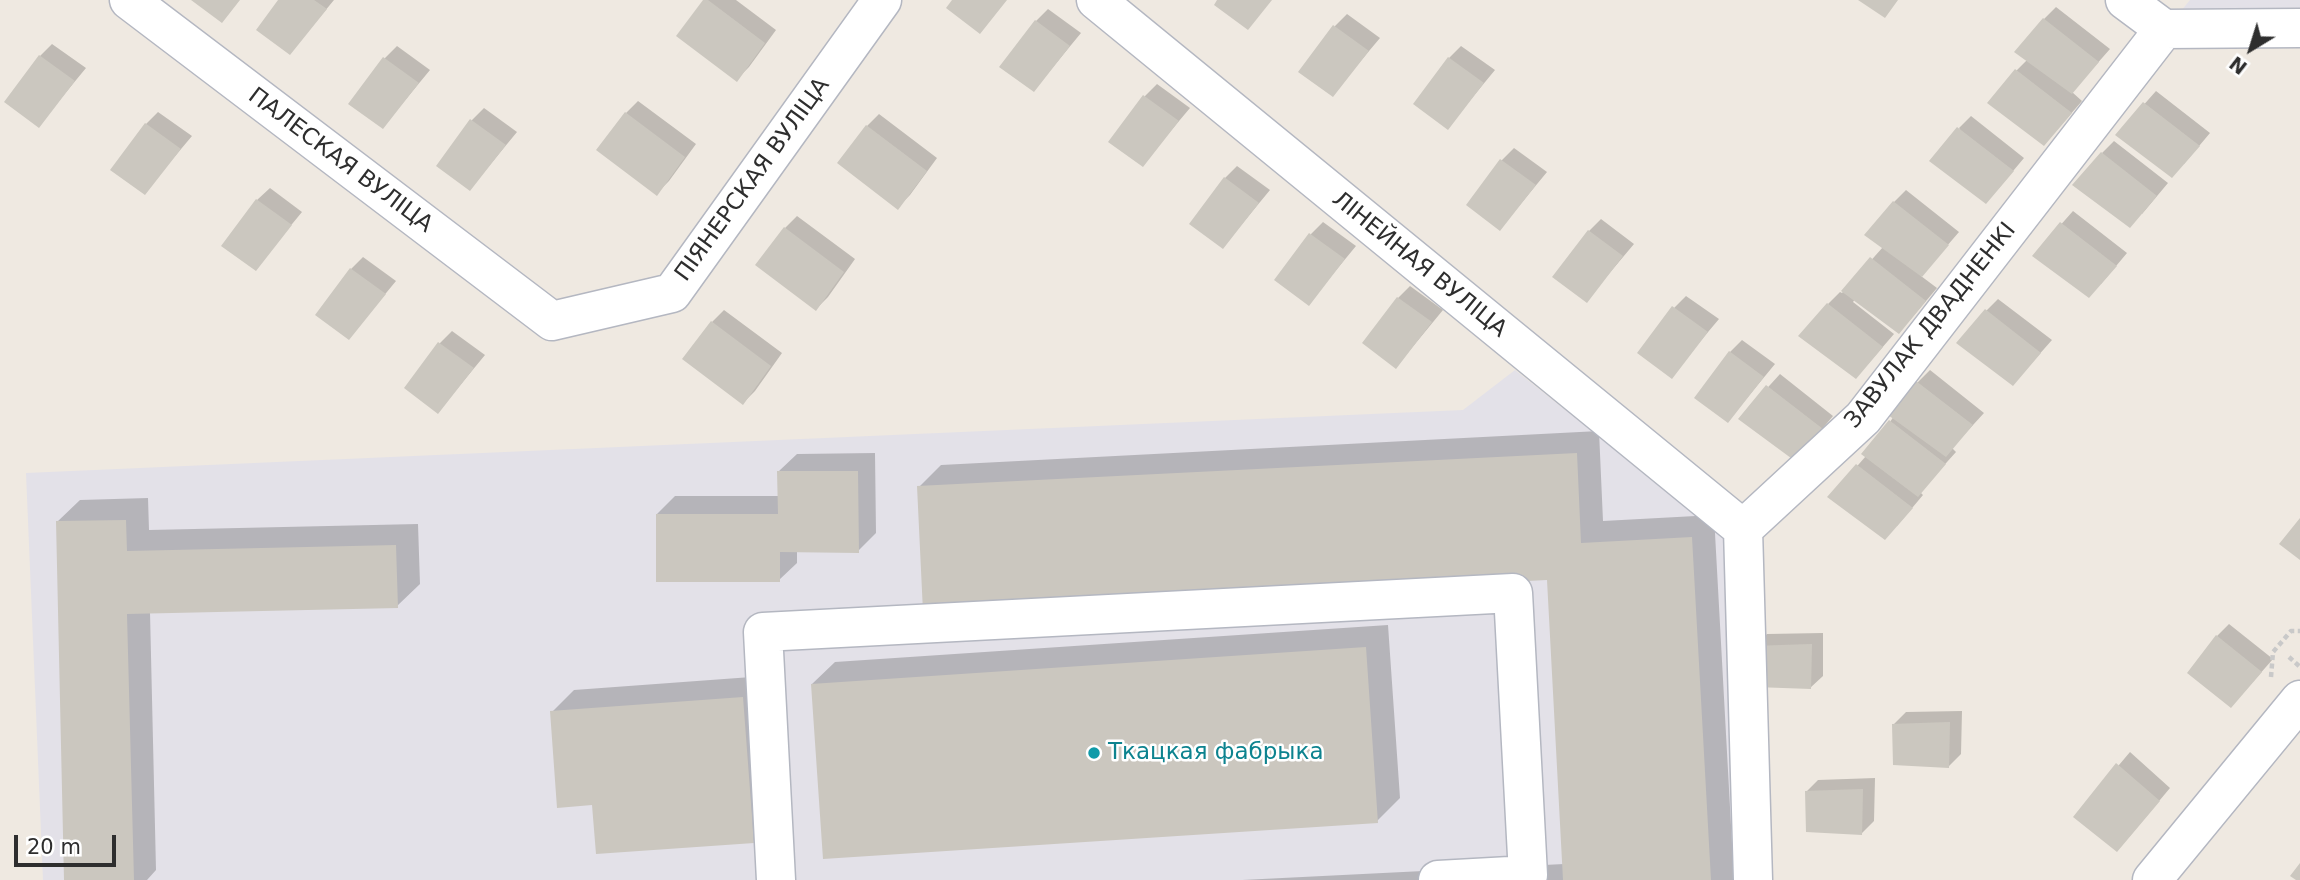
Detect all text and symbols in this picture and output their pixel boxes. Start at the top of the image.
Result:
north arrow [2216,14,2286,84]
text: N [2225,52,2251,79]
street label: ПІЯНЕРСКАЯ ВУЛІЦА [670,73,836,287]
street label: ПАЛЕСКАЯ ВУЛІЦА [242,83,438,239]
street label: ЛІНЕЙНАЯ ВУЛІЦА [1326,186,1512,344]
street label: ЗАВУЛАК ДВАДНЕНКІ [1840,218,2022,434]
place label: Ткацкая фабрыка [1108,739,1324,767]
marker: Ткацкая фабрыка [1086,745,1102,761]
scale bar [18,820,119,864]
text: 20 m [27,835,81,859]

